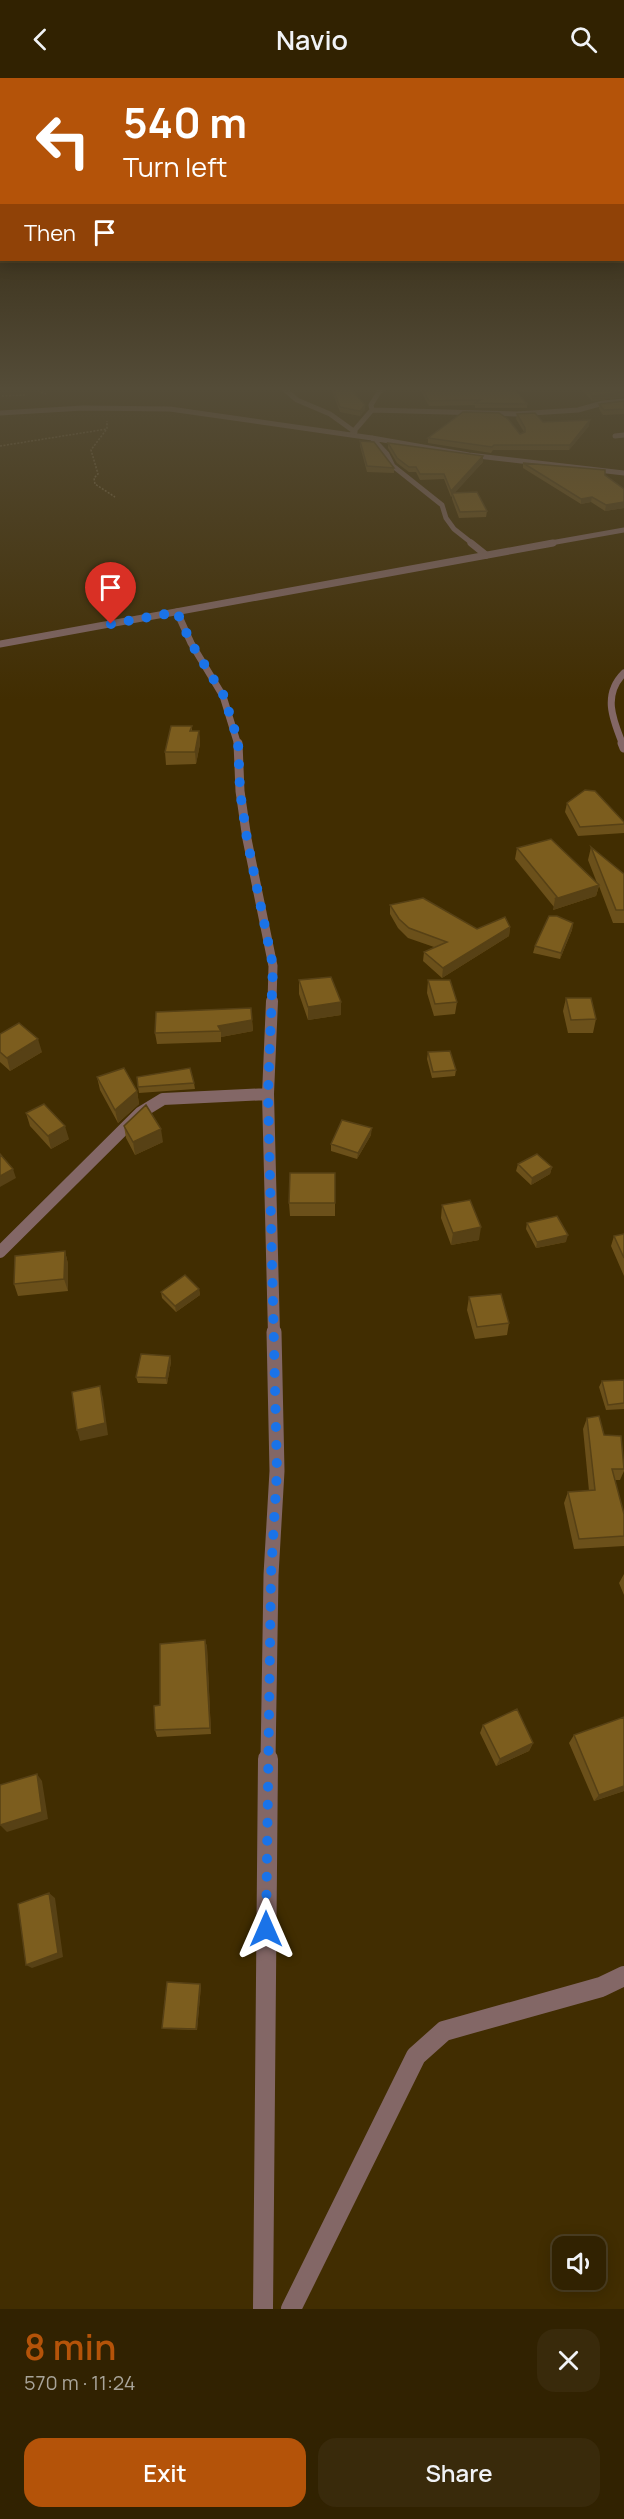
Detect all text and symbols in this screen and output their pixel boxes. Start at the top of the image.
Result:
text: Navio [276,21,348,58]
icon: back [24,23,57,56]
icon: search [567,23,600,56]
text: 540 m [123,93,247,151]
icon: left [24,102,102,180]
text: Turn left [123,148,227,185]
icon: arrive [88,216,121,249]
text: Then [24,218,76,248]
pin [85,562,136,624]
icon: arrive [94,571,127,604]
position arrow [234,1897,298,1961]
map controls [552,2236,606,2290]
button: sound [552,2236,606,2290]
text: 8 min [24,2322,116,2371]
button: close [537,2329,600,2392]
text: 570 m · 11:24 [24,2369,136,2396]
button: Exit [24,2438,306,2507]
button: Share [318,2438,600,2507]

